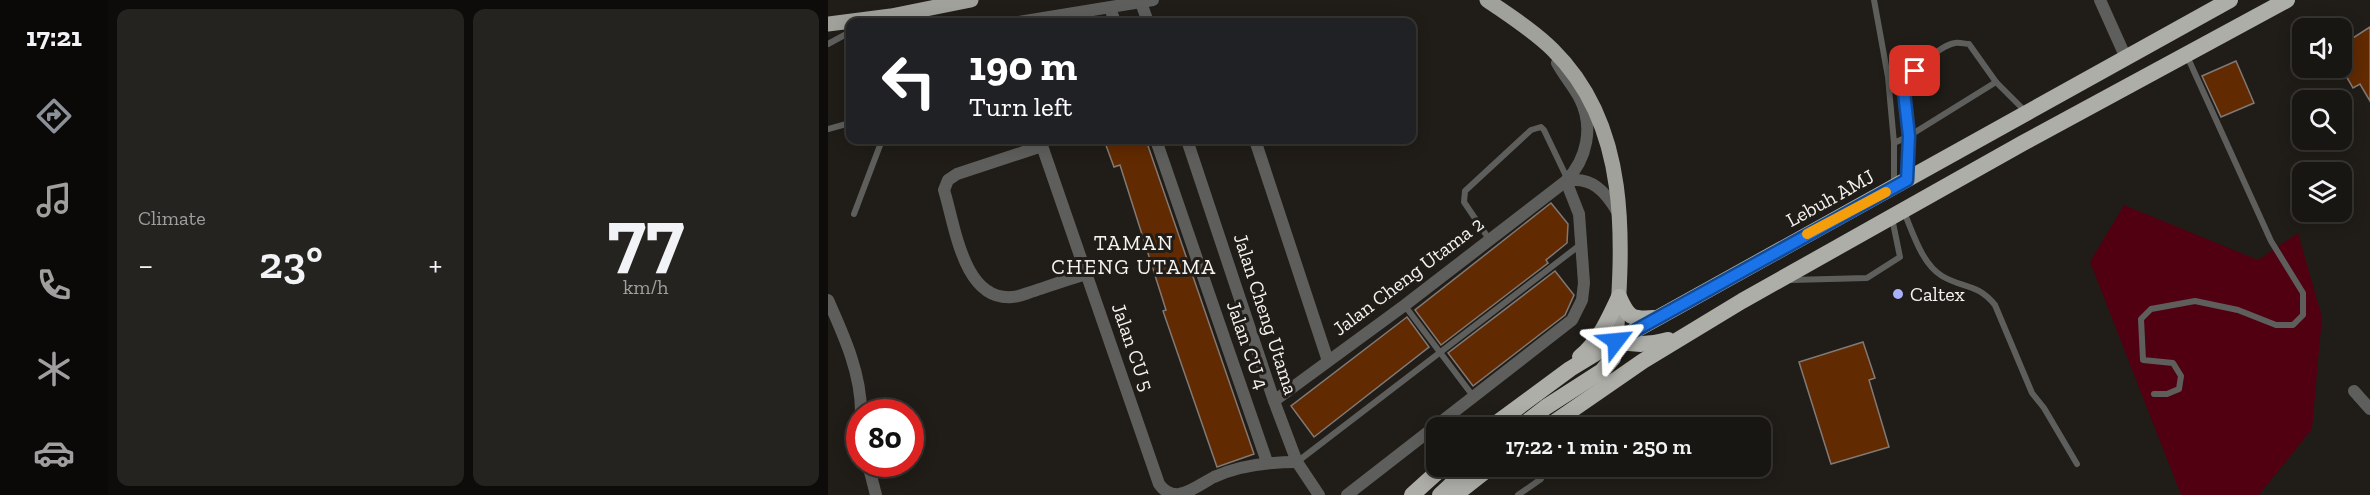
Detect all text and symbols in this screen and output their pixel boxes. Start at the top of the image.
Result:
map controls [2292,18,2352,222]
button: sound [2292,18,2352,78]
text: 17:21 [26,21,82,53]
text: 190 m [969,40,1077,91]
icon: left [870,42,948,120]
pin [1889,45,1940,96]
icon: arrive [1898,54,1931,87]
button: search [2292,90,2352,150]
text: Turn left [969,91,1072,123]
icon: directions [33,95,75,137]
button: layers [2292,162,2352,222]
street label: Lebuh AMJ [1782,164,1878,232]
icon: music [33,179,75,221]
text: 77 [607,189,684,283]
text: Climate [138,206,206,230]
street label: Jalan Cheng Utama 2 [1328,211,1488,341]
district label: TAMAN CHENG UTAMA [1051,230,1217,279]
street label: Jalan Cheng Utama [1229,230,1303,398]
text: 23° [259,236,323,290]
text: − [138,245,153,284]
text: + [429,245,443,284]
icon: phone [33,264,75,306]
text: km/h [623,275,669,299]
place label: Caltex [1910,282,1965,306]
marker: Caltex [1891,287,1905,301]
street label: Jalan CU 4 [1222,298,1274,393]
street label: Jalan CU 5 [1107,300,1159,394]
position arrow [1584,309,1648,373]
icon: climate [33,348,75,390]
speed limit sign: 80 [846,399,924,477]
icon: car [33,432,75,474]
text: 17:22 · 1 min · 250 m [1505,433,1692,460]

